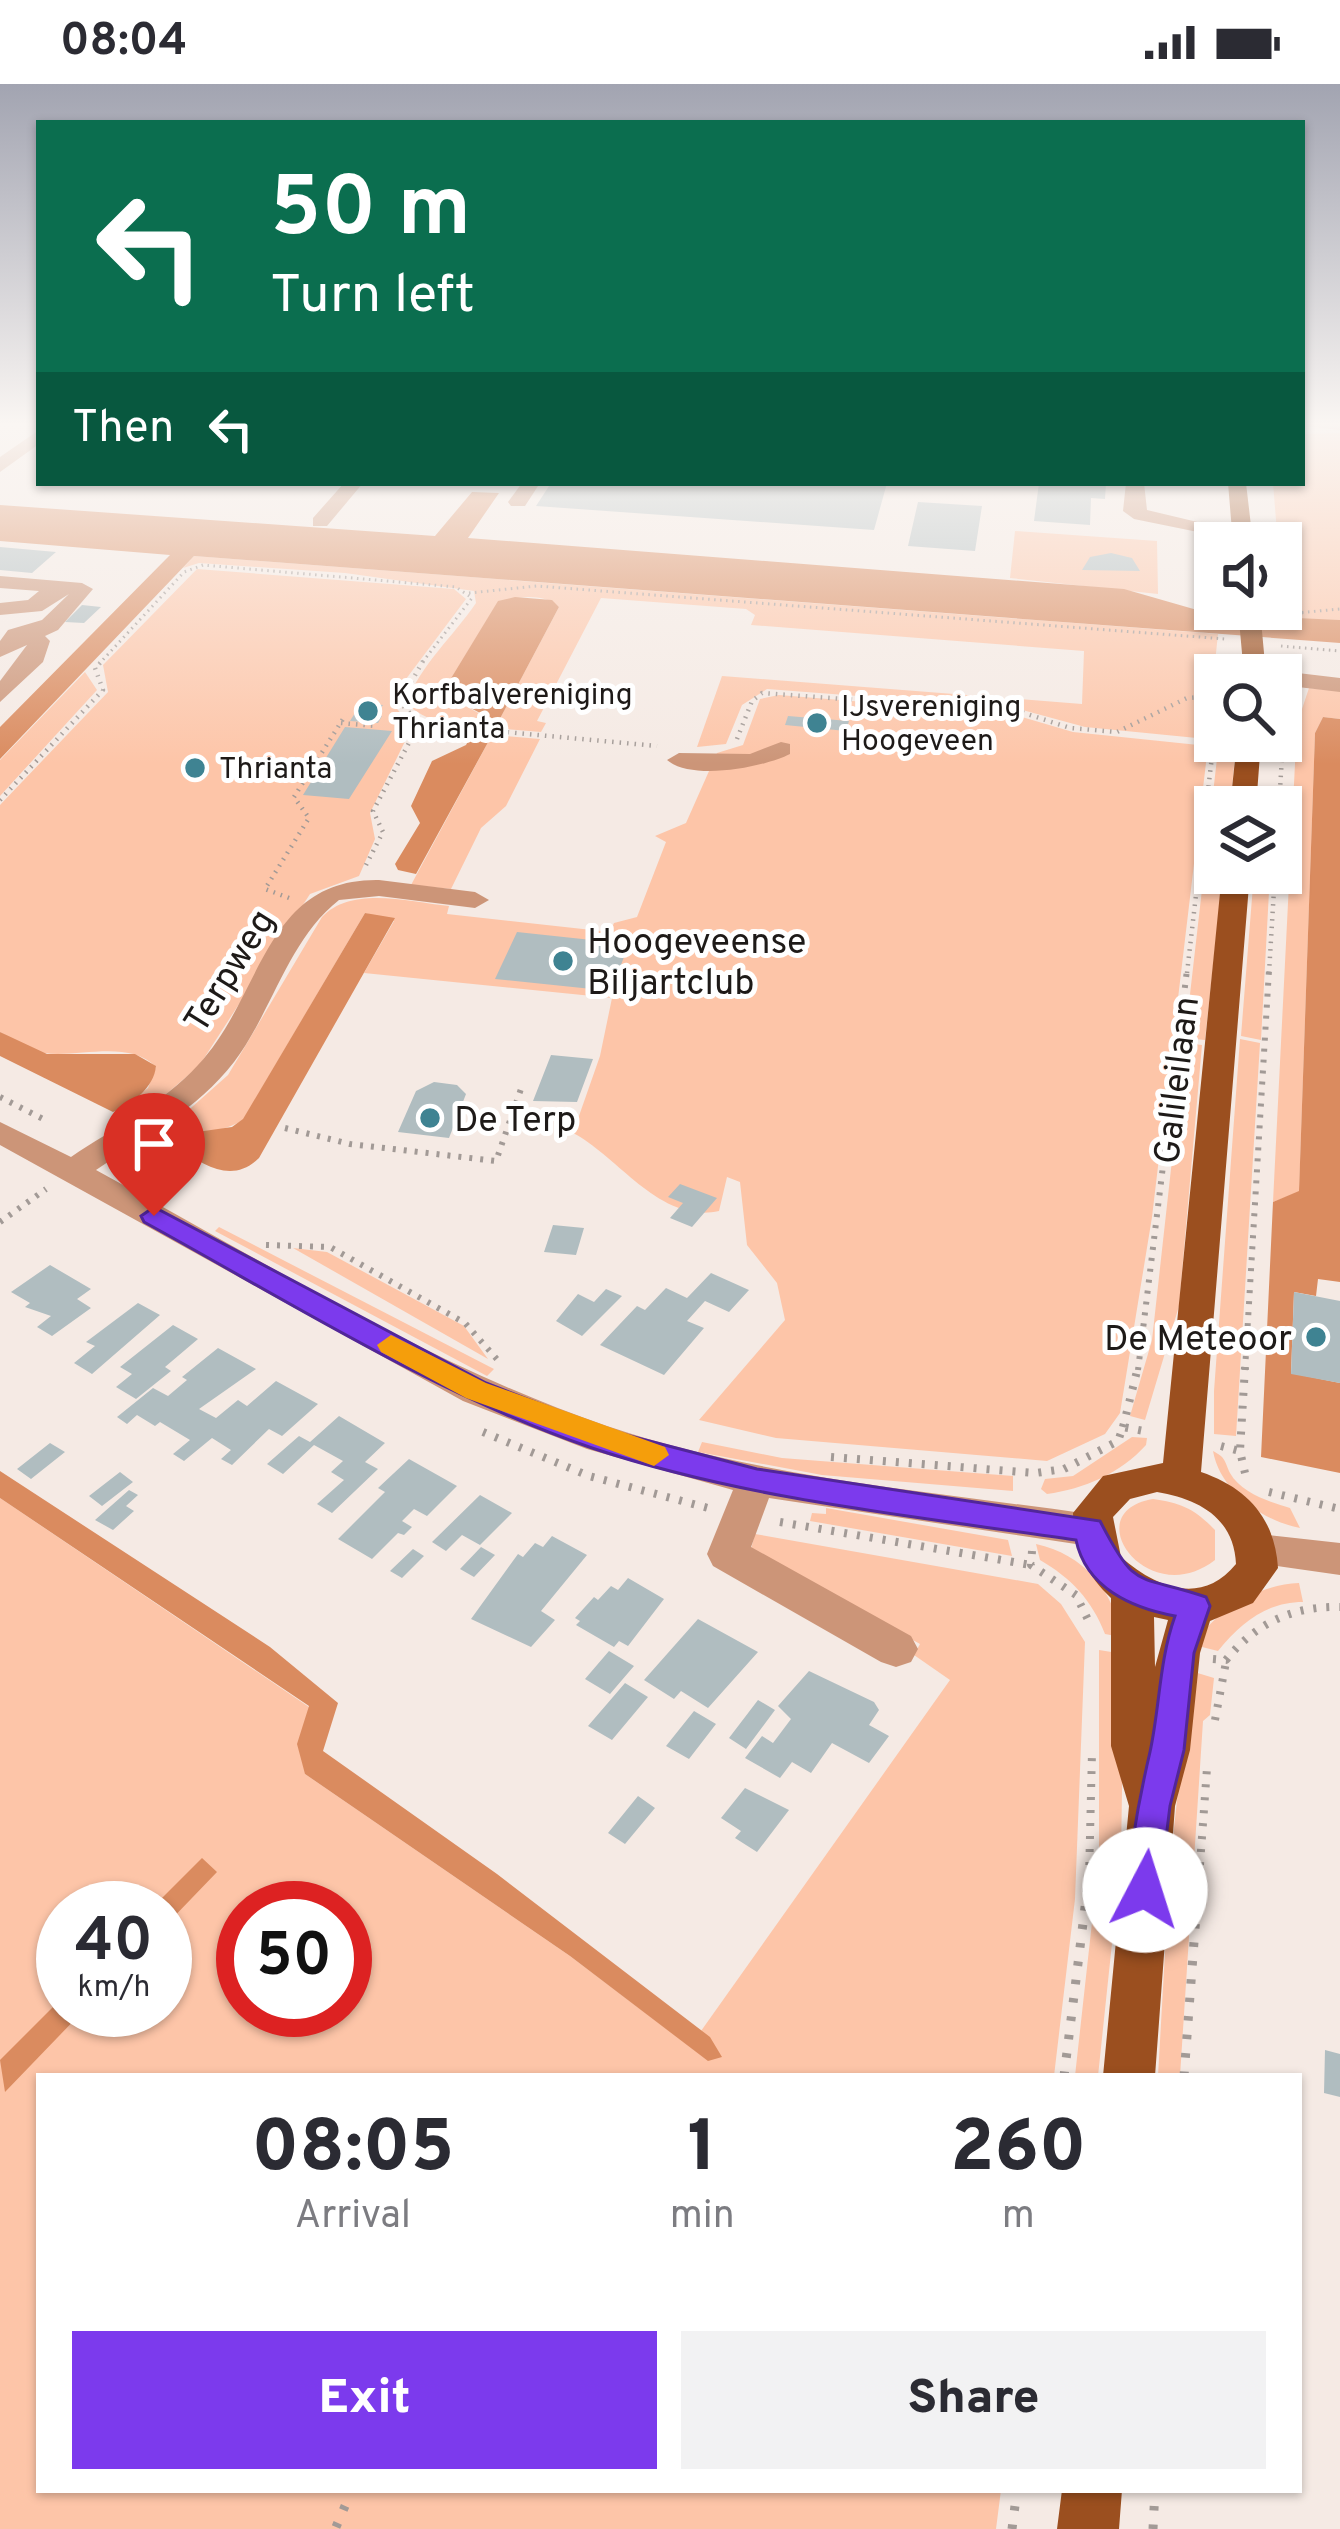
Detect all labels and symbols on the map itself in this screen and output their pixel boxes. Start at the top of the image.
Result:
place label: Korfbalvereniging Thrianta [392,678,633,749]
place label: IJsvereniging Hoogeveen [841,690,1021,761]
marker: Korfbalvereniging Thrianta [355,698,381,724]
marker: IJsvereniging Hoogeveen [804,710,830,736]
place label: Thrianta [219,752,332,789]
marker: Thrianta [182,755,208,781]
street label: Terpweg [176,902,287,1042]
place label: Hoogeveense Biljartclub [587,921,807,1008]
marker: Hoogeveense Biljartclub [550,948,576,974]
street label: Galileilaan [1146,994,1212,1167]
pin [103,1093,205,1216]
place label: De Terp [454,1099,576,1145]
marker: De Terp [417,1105,443,1131]
place label: De Meteoor [1104,1318,1292,1364]
marker: De Meteoor [1303,1324,1329,1350]
position arrow [1082,1827,1208,1953]
speed limit sign: 50 [216,1881,372,2037]

